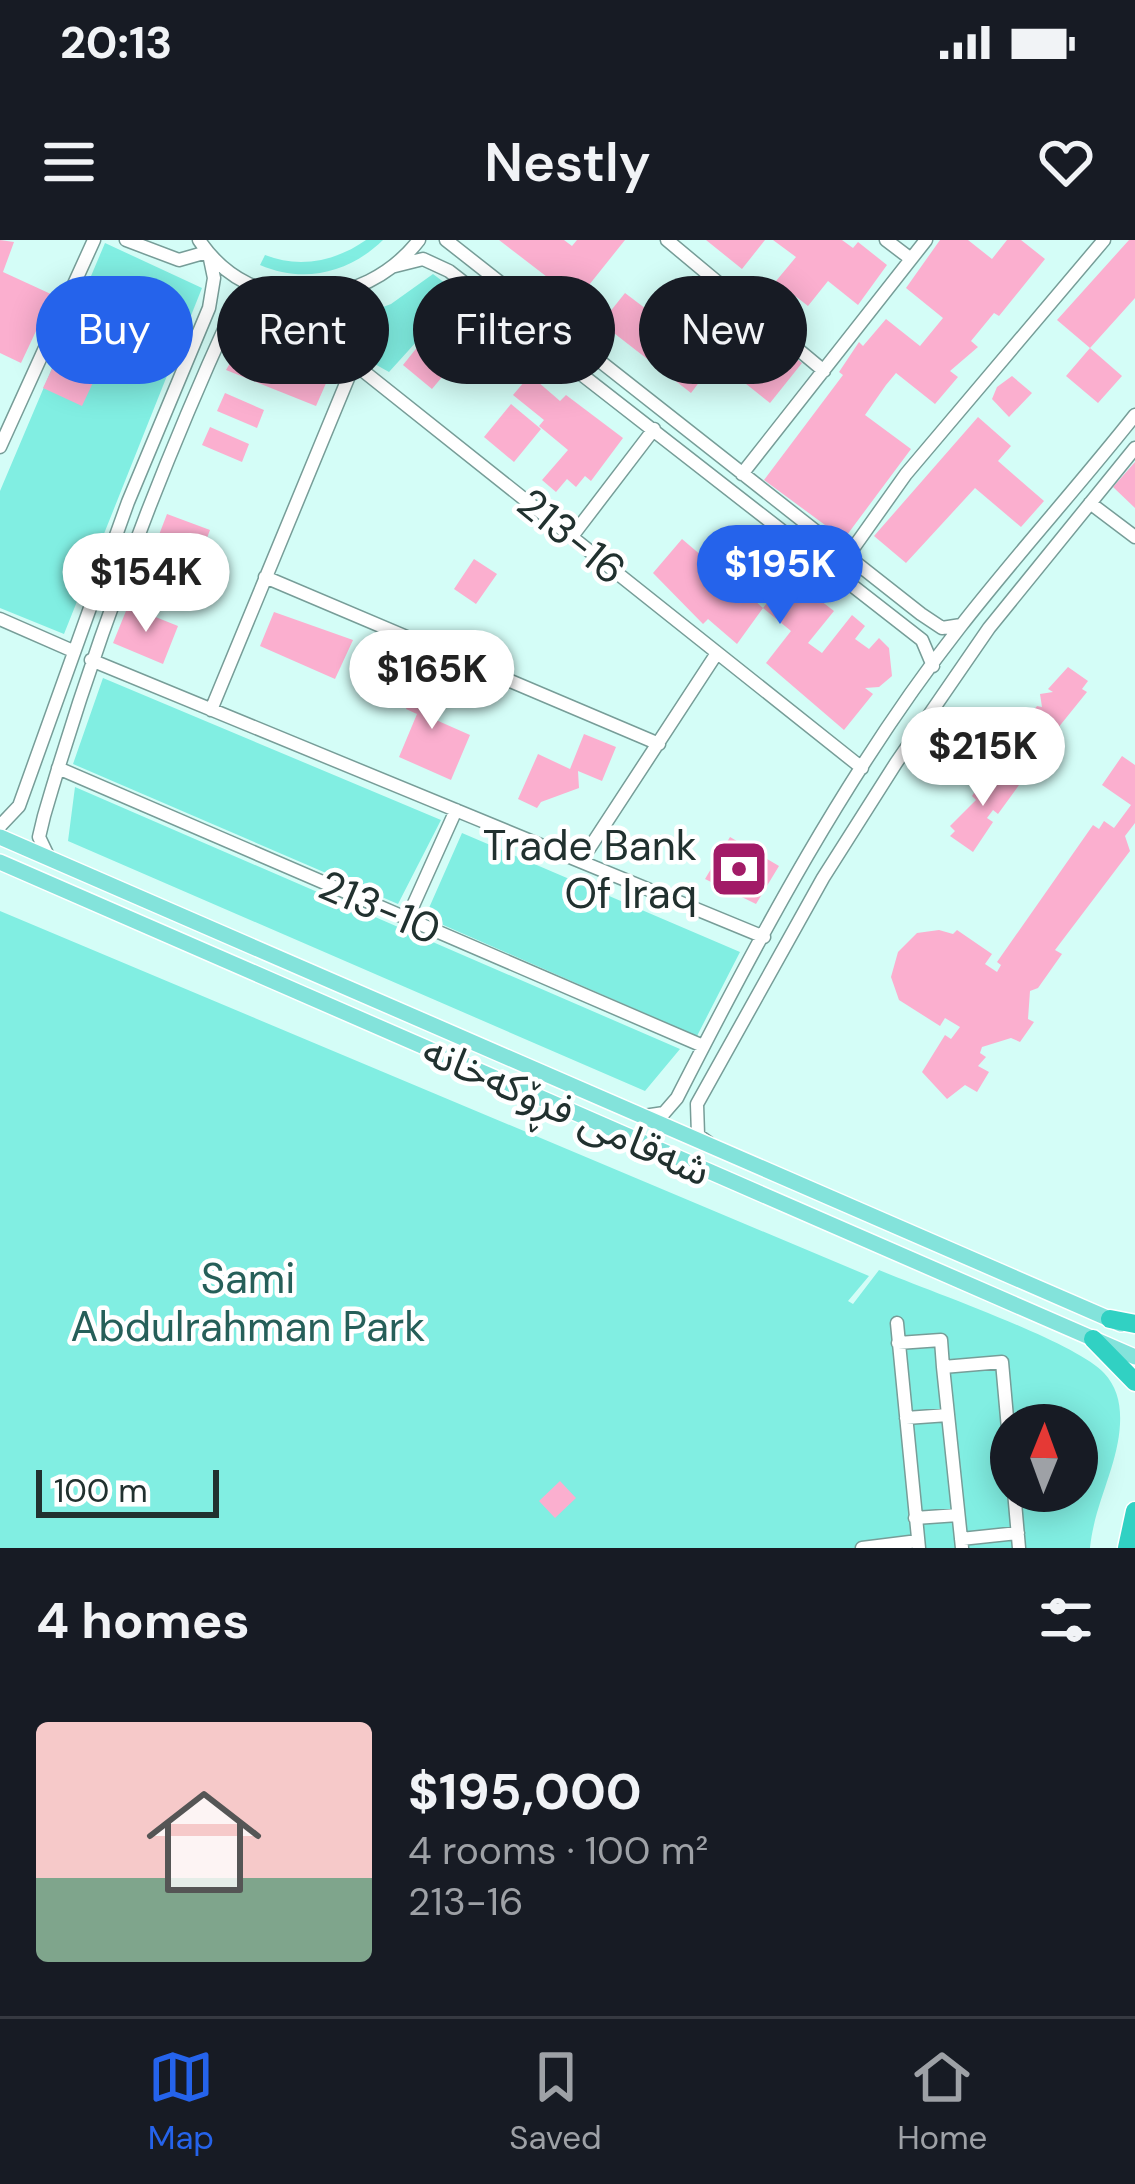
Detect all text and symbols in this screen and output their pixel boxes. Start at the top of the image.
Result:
text: 20:13 [60,13,172,72]
text: Nestly [484,127,651,198]
icon: menu [36,129,102,195]
icon: heart [1033,129,1099,195]
chip: Buy [36,276,193,384]
chip: Rent [217,276,389,384]
chip: Filters [413,276,615,384]
chip: New [639,276,807,384]
street label: 213-16 [506,476,637,597]
pin: $195K [696,525,864,627]
pin: $154K [62,533,230,635]
text: $195K [724,538,836,589]
text: $154K [90,546,202,597]
pin: $165K [348,630,516,732]
text: $165K [376,643,488,694]
pin: $215K [899,707,1067,809]
text: $215K [928,720,1038,771]
place label: Trade Bank Of Iraq [483,818,697,921]
bank icon: Trade Bank Of Iraq [708,838,770,900]
street label: 213-10 [311,857,449,958]
street label: شەقامی فڕۆکەخانە [412,1022,719,1205]
park label: Sami Abdulrahman Park [71,1251,426,1354]
north arrow [990,1404,1098,1512]
map controls [990,1404,1098,1512]
scale bar [36,1464,219,1517]
text: 100 m [54,1469,148,1512]
text: 4 homes [36,1587,250,1654]
icon: filters [1033,1587,1099,1653]
text: $195,000 [408,1758,642,1825]
icon: home [132,1770,276,1914]
text: 4 rooms · 100 m² [408,1825,708,1876]
text: 213-16 [408,1876,523,1927]
tab: Map [148,2044,214,2159]
tab: Saved [509,2044,602,2159]
tab: Home [897,2044,987,2159]

